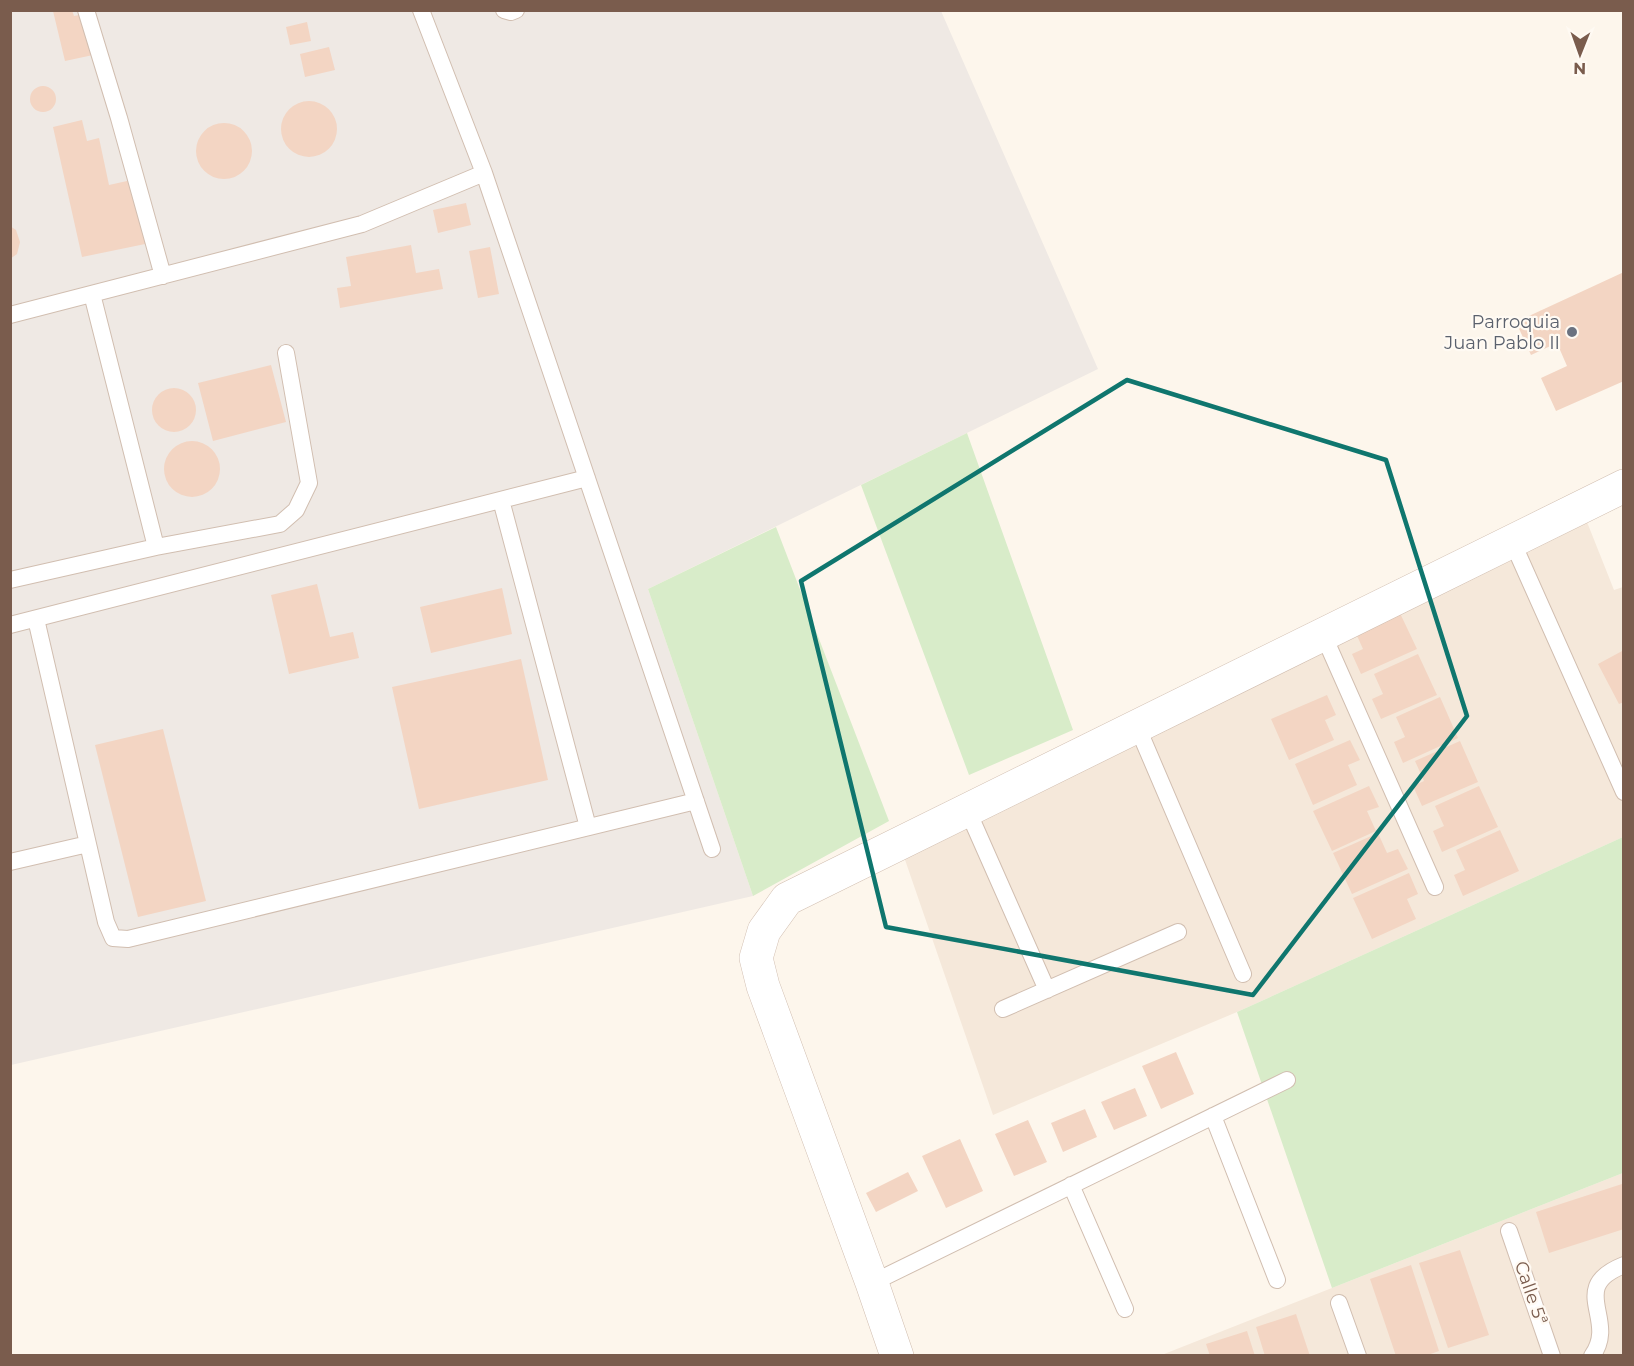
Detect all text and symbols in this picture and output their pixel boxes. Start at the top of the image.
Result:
north arrow [1550,24,1610,84]
text: N [1573,59,1586,78]
place label: Parroquia Juan Pablo II [1443,311,1560,354]
marker: Parroquia Juan Pablo II [1565,325,1579,339]
street label: Calle 5ª [1510,1258,1552,1328]

